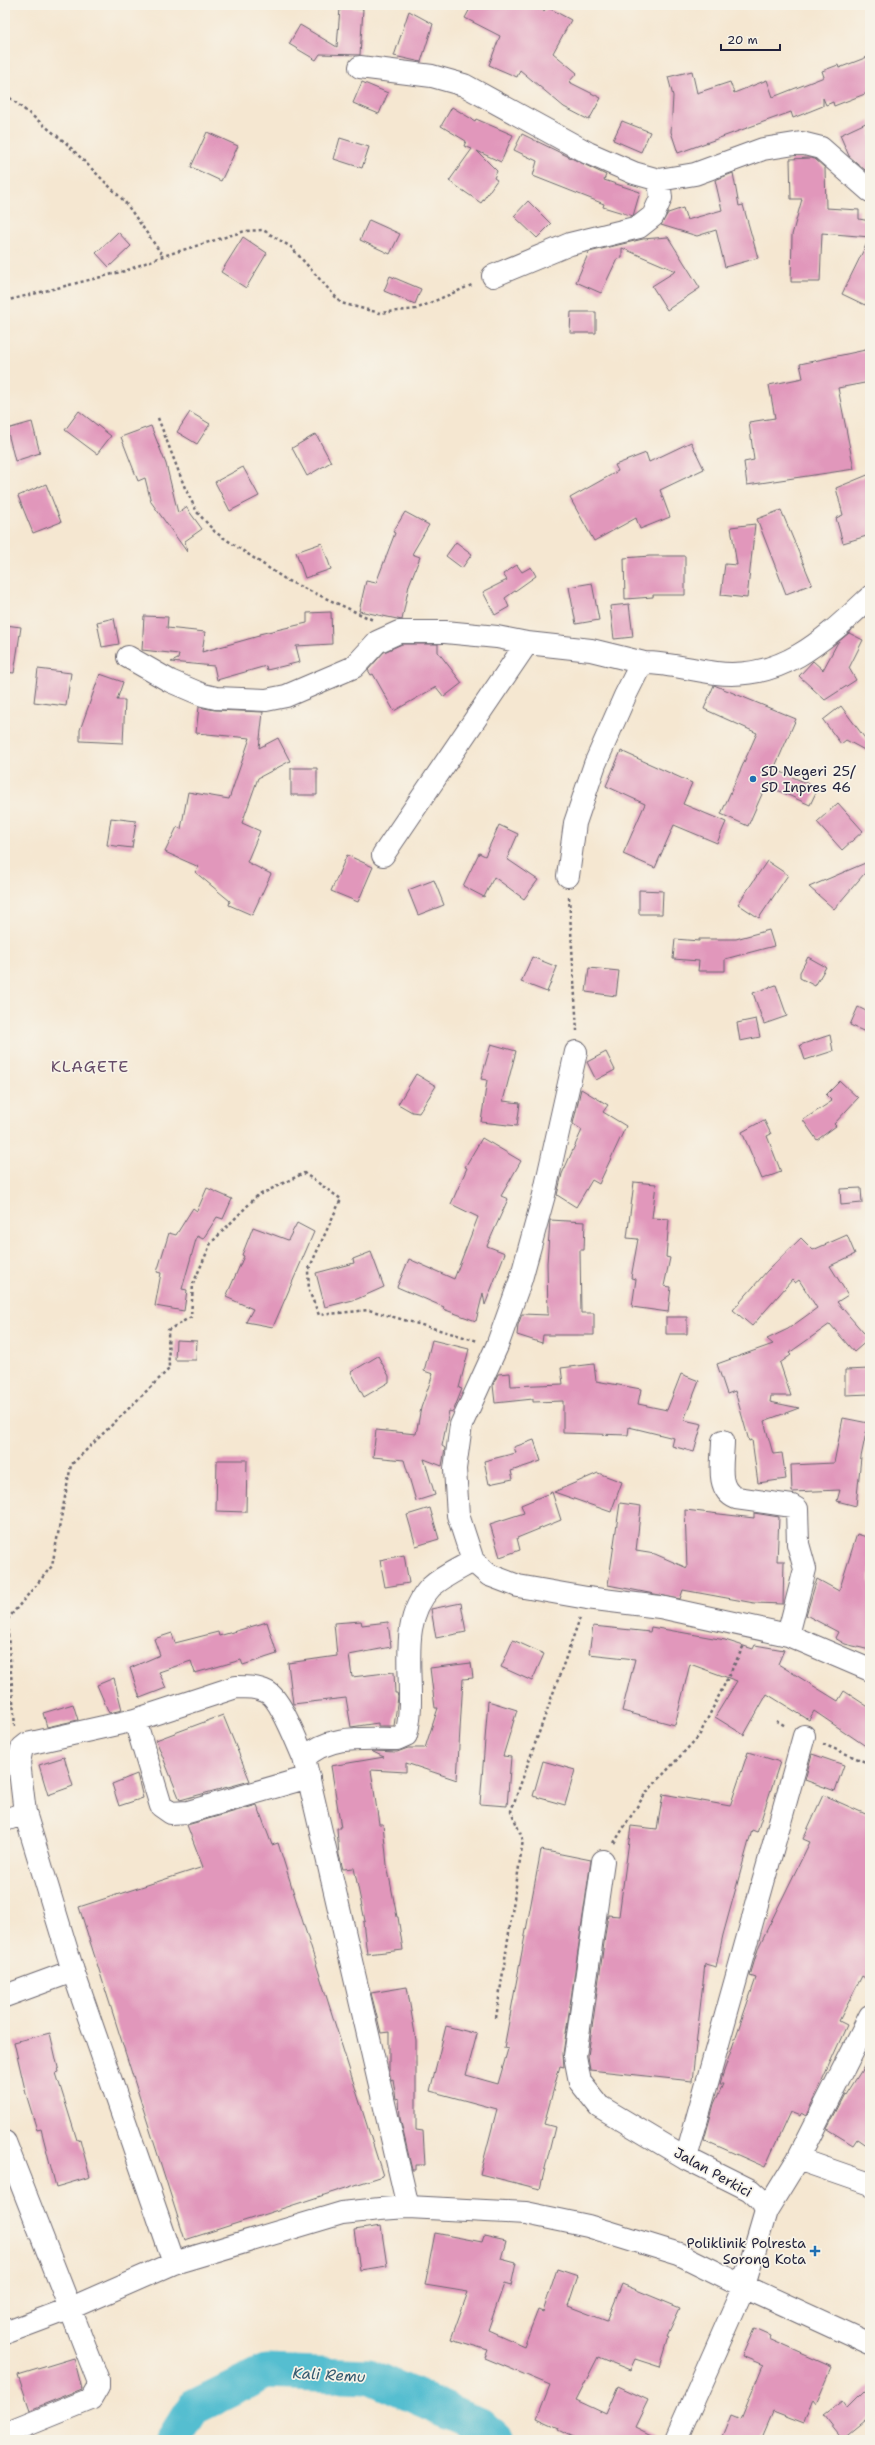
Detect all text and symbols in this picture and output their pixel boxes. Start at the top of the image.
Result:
scale bar [721,26,780,52]
text: 20 m [727,32,758,48]
place label: SD Negeri 25/ SD Inpres 46 [761,762,856,796]
marker: SD Negeri 25/ SD Inpres 46 [748,774,758,784]
district label: KLAGETE [51,1056,129,1077]
street label: Jalan Perkici [671,2143,755,2201]
place label: Poliklinik Polresta Sorong Kota [687,2234,806,2268]
marker: Poliklinik Polresta Sorong Kota [809,2245,821,2257]
water label: Kali Remu [292,2363,366,2387]

